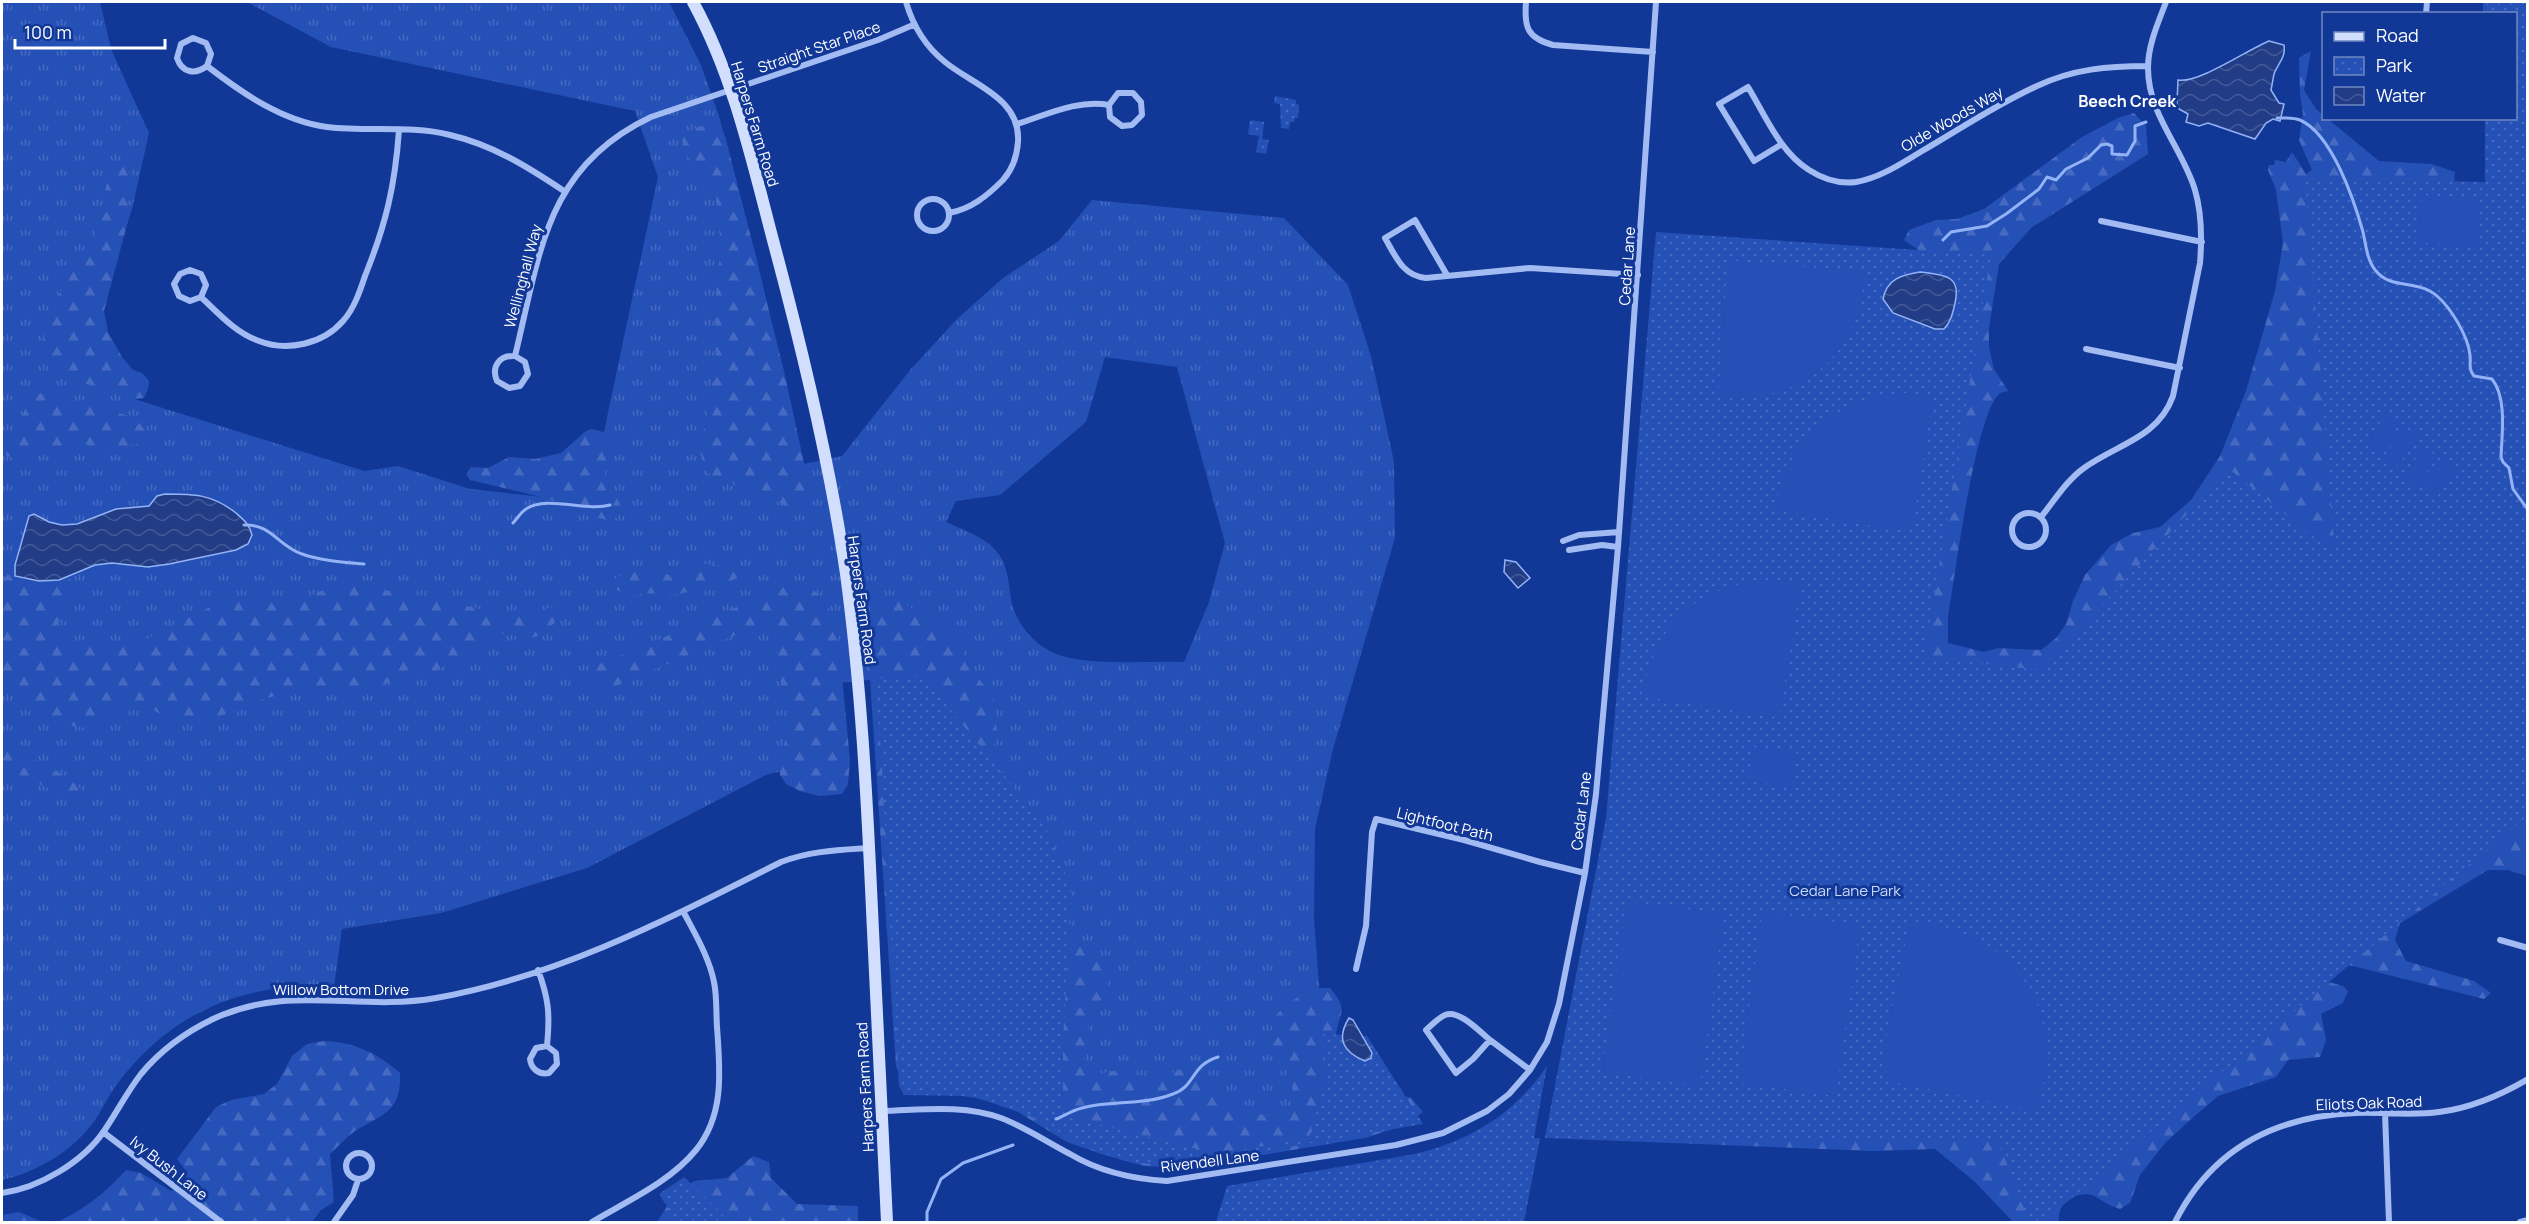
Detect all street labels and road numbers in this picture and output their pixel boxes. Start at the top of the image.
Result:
street label: Straight Star Place [755,16,883,78]
street label: Harpers Farm Road [726,59,784,189]
street label: Olde Woods Way [1897,81,2007,157]
street label: Wellinghall Way [499,222,547,330]
street label: Cedar Lane [1614,226,1640,306]
street label: Harpers Farm Road [843,534,881,666]
street label: Cedar Lane [1566,770,1596,851]
street label: Lightfoot Path [1395,802,1496,846]
street label: Willow Bottom Drive [273,979,409,1000]
street label: Harpers Farm Road [851,1022,879,1152]
street label: Eliots Oak Road [2315,1091,2423,1115]
street label: Ivy Bush Lane [126,1131,212,1205]
street label: Rivendell Lane [1160,1145,1261,1177]

